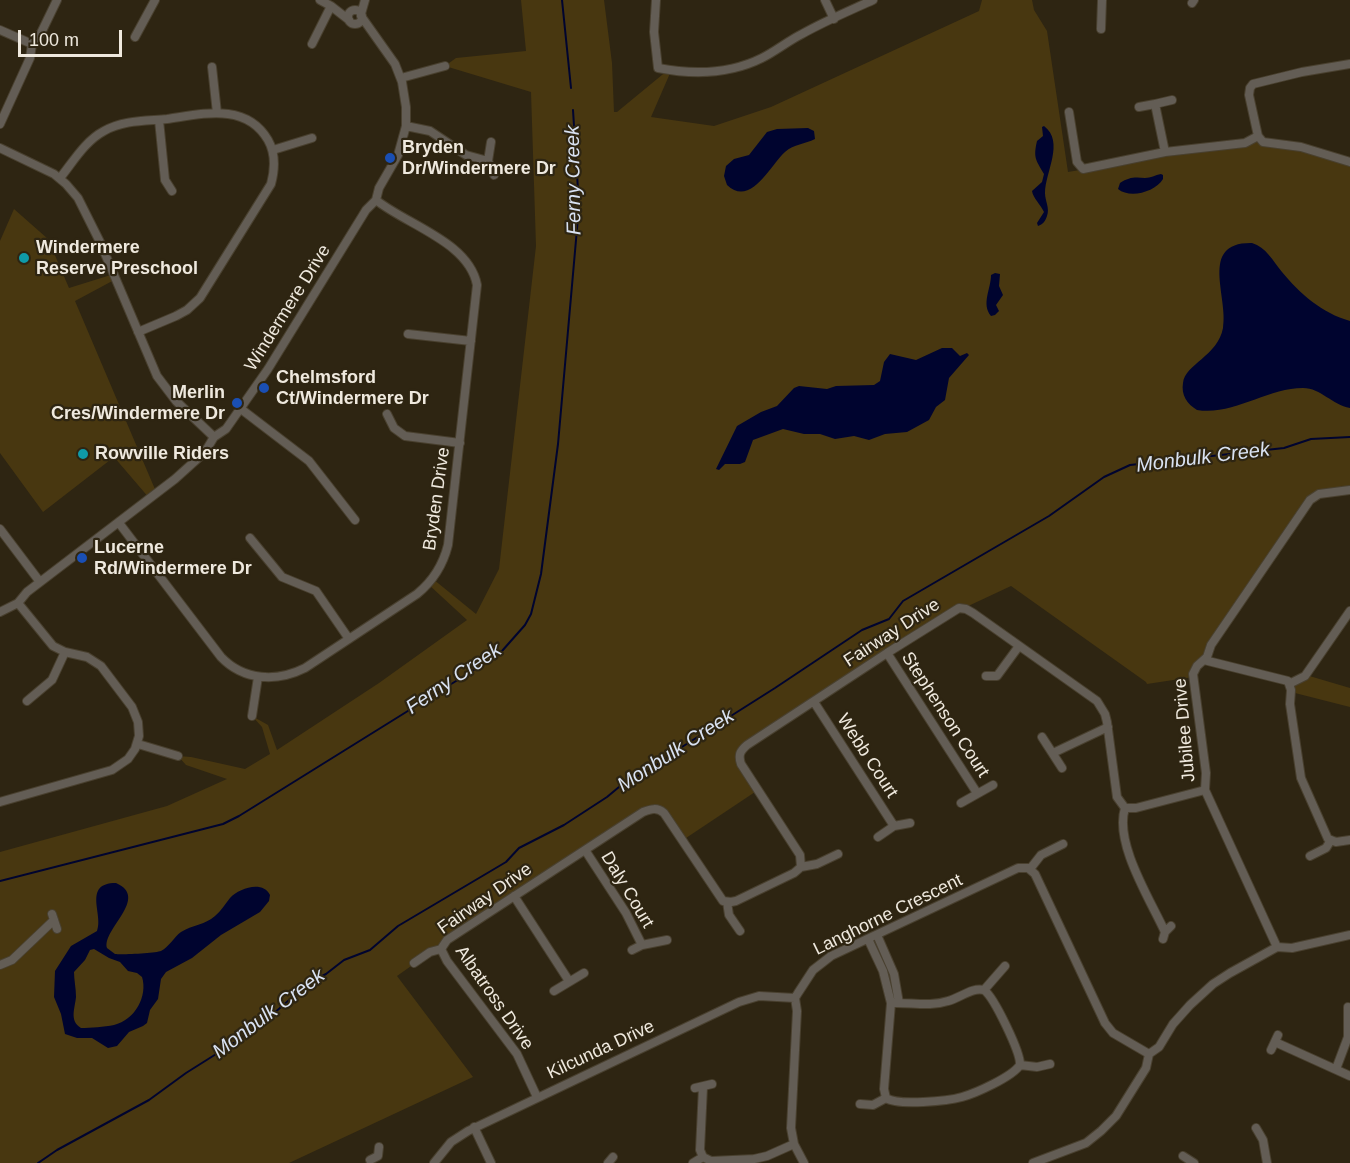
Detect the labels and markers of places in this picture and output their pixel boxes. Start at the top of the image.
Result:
place label: Bryden Dr/Windermere Dr [402,137,556,180]
marker: Bryden Dr/Windermere Dr [383,151,397,165]
place label: Windermere Reserve Preschool [36,237,198,280]
marker: Windermere Reserve Preschool [17,251,31,265]
place label: Chelmsford Ct/Windermere Dr [276,367,429,410]
marker: Chelmsford Ct/Windermere Dr [257,381,271,395]
place label: Merlin Cres/Windermere Dr [51,382,225,424]
marker: Merlin Cres/Windermere Dr [230,396,244,410]
place label: Rowville Riders [95,443,229,465]
marker: Rowville Riders [76,447,90,461]
place label: Lucerne Rd/Windermere Dr [94,537,252,580]
marker: Lucerne Rd/Windermere Dr [75,551,89,565]

